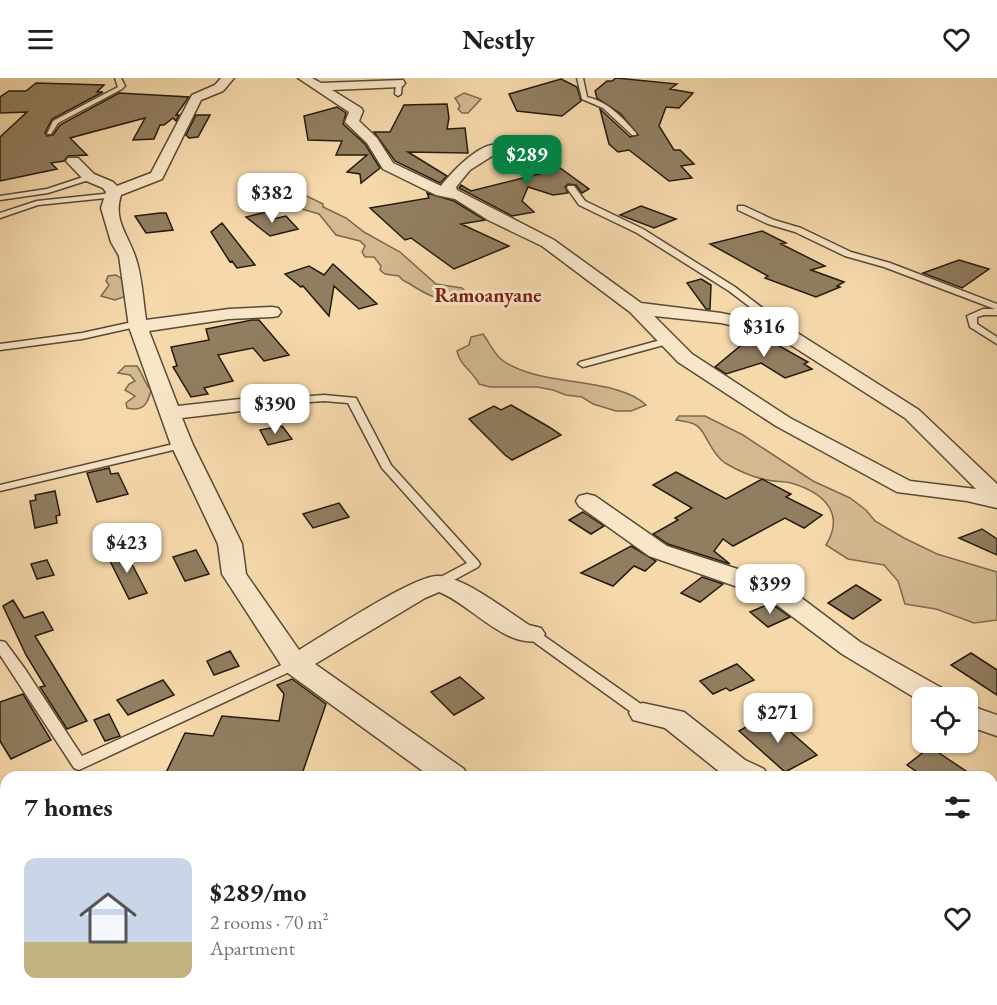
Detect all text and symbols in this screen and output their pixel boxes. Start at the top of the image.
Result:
text: Nestly [462,22,535,57]
icon: menu [24,23,57,56]
icon: heart [940,23,973,56]
pin: $289 [491,135,563,186]
text: $289 [507,141,547,167]
pin: $382 [236,173,308,224]
text: $382 [252,179,292,205]
district label: Ramoanyane [434,282,542,308]
pin: $316 [728,307,800,358]
text: $316 [744,313,784,339]
pin: $390 [239,384,311,435]
text: $390 [255,390,295,416]
pin: $423 [91,523,163,574]
text: $423 [107,529,147,555]
pin: $399 [734,564,806,615]
text: $399 [750,570,790,596]
map controls [912,687,978,753]
button: locate [912,687,978,753]
pin: $271 [742,693,814,744]
text: $271 [758,699,798,725]
text: 7 homes [24,790,113,824]
icon: filters [941,791,974,824]
text: $289/mo [210,875,306,909]
icon: home [72,882,144,954]
icon: heart [941,902,974,935]
text: 2 rooms · 70 m² [210,909,329,935]
text: Apartment [210,935,295,961]

